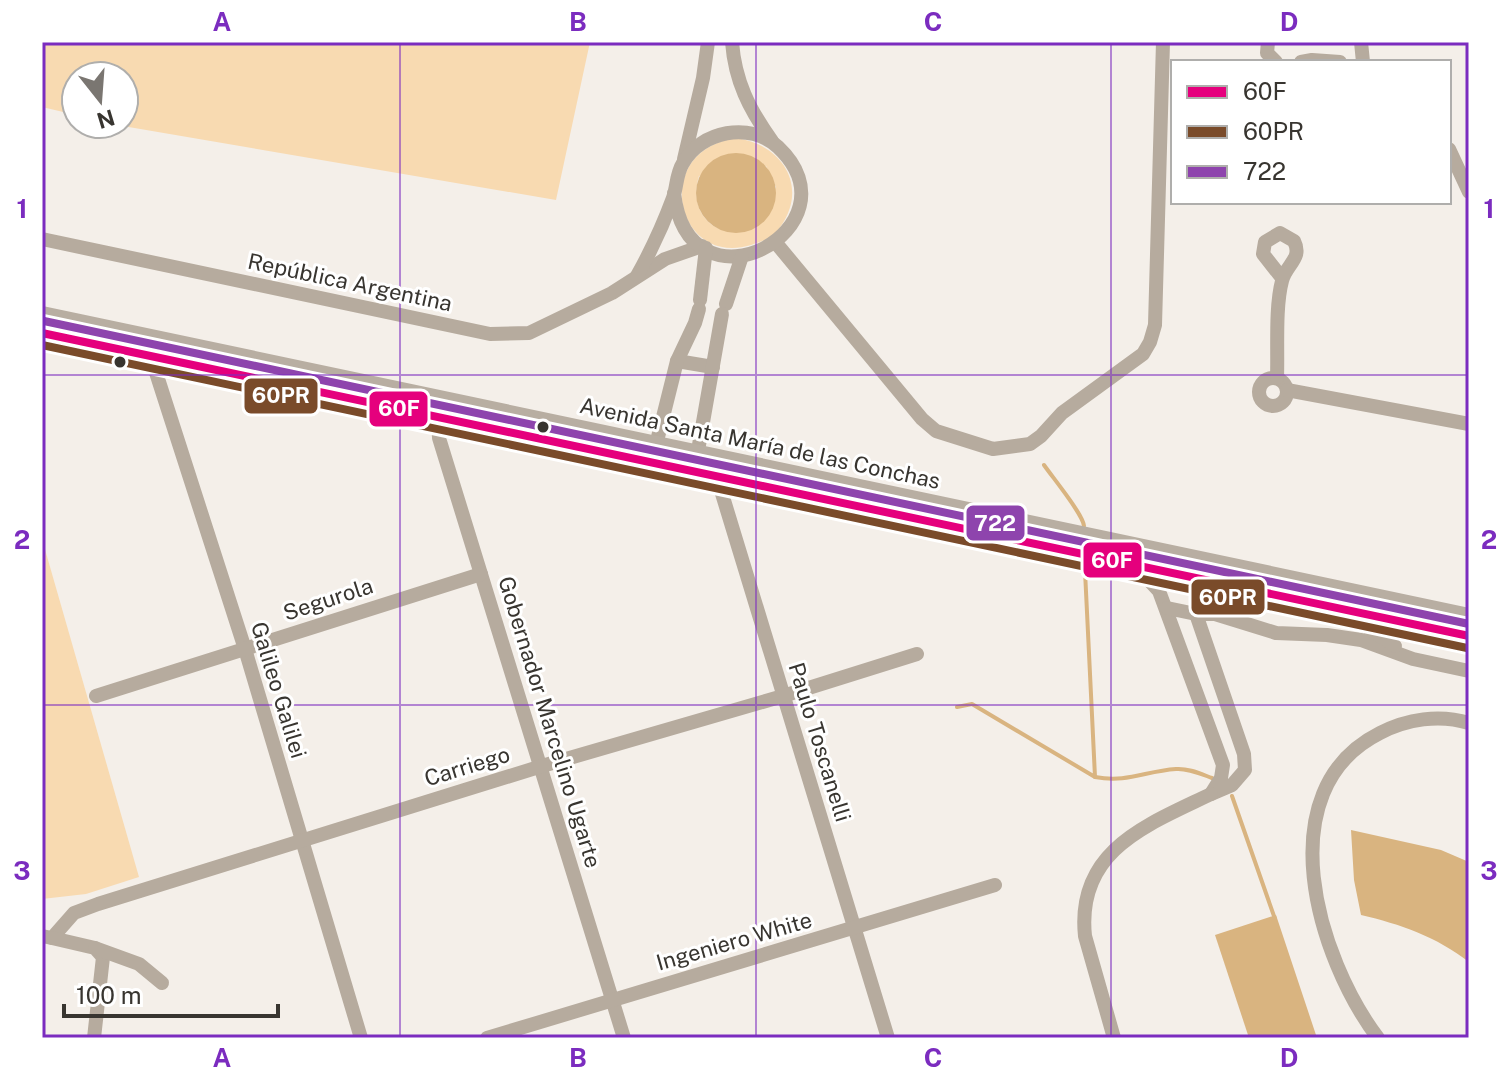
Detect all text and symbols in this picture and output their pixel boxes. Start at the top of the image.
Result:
text: A [213,6,232,37]
text: B [569,6,587,37]
text: C [924,6,942,37]
text: D [1280,6,1298,37]
north arrow [60,60,140,140]
legend [1171,60,1451,204]
text: 60F [1243,77,1287,105]
text: N [94,104,118,134]
text: 60PR [1243,117,1304,145]
text: 722 [1243,157,1286,185]
text: 1 [16,193,28,224]
text: 1 [1483,193,1495,224]
street label: República Argentina [245,248,455,316]
unlabelled marker [112,354,128,370]
line badge: 60PR [243,377,319,415]
text: 60PR [252,382,310,408]
line badge: 60F [368,390,429,428]
street label: Avenida Santa María de las Conchas [577,392,943,494]
text: 60F [378,395,420,421]
unlabelled marker [535,419,551,435]
line badge: 722 [965,504,1026,542]
text: 722 [974,510,1016,536]
text: 2 [14,524,30,555]
text: 2 [1481,524,1497,555]
line badge: 60F [1082,541,1143,579]
text: 60F [1091,547,1133,573]
street label: Segurola [280,572,376,626]
street label: Gobernador Marcelino Ugarte [493,573,607,871]
line badge: 60PR [1190,578,1266,616]
text: 60PR [1199,584,1257,610]
street label: Galileo Galilei [246,619,312,761]
street label: Paulo Toscanelli [783,659,857,825]
street label: Carriego [421,741,513,791]
text: 3 [13,855,31,886]
text: 3 [1480,855,1498,886]
street label: Ingeniero White [653,906,815,976]
scale bar [64,968,278,1018]
text: 100 m [76,981,142,1009]
text: A [213,1042,232,1073]
text: B [569,1042,587,1073]
text: C [924,1042,942,1073]
text: D [1280,1042,1298,1073]

